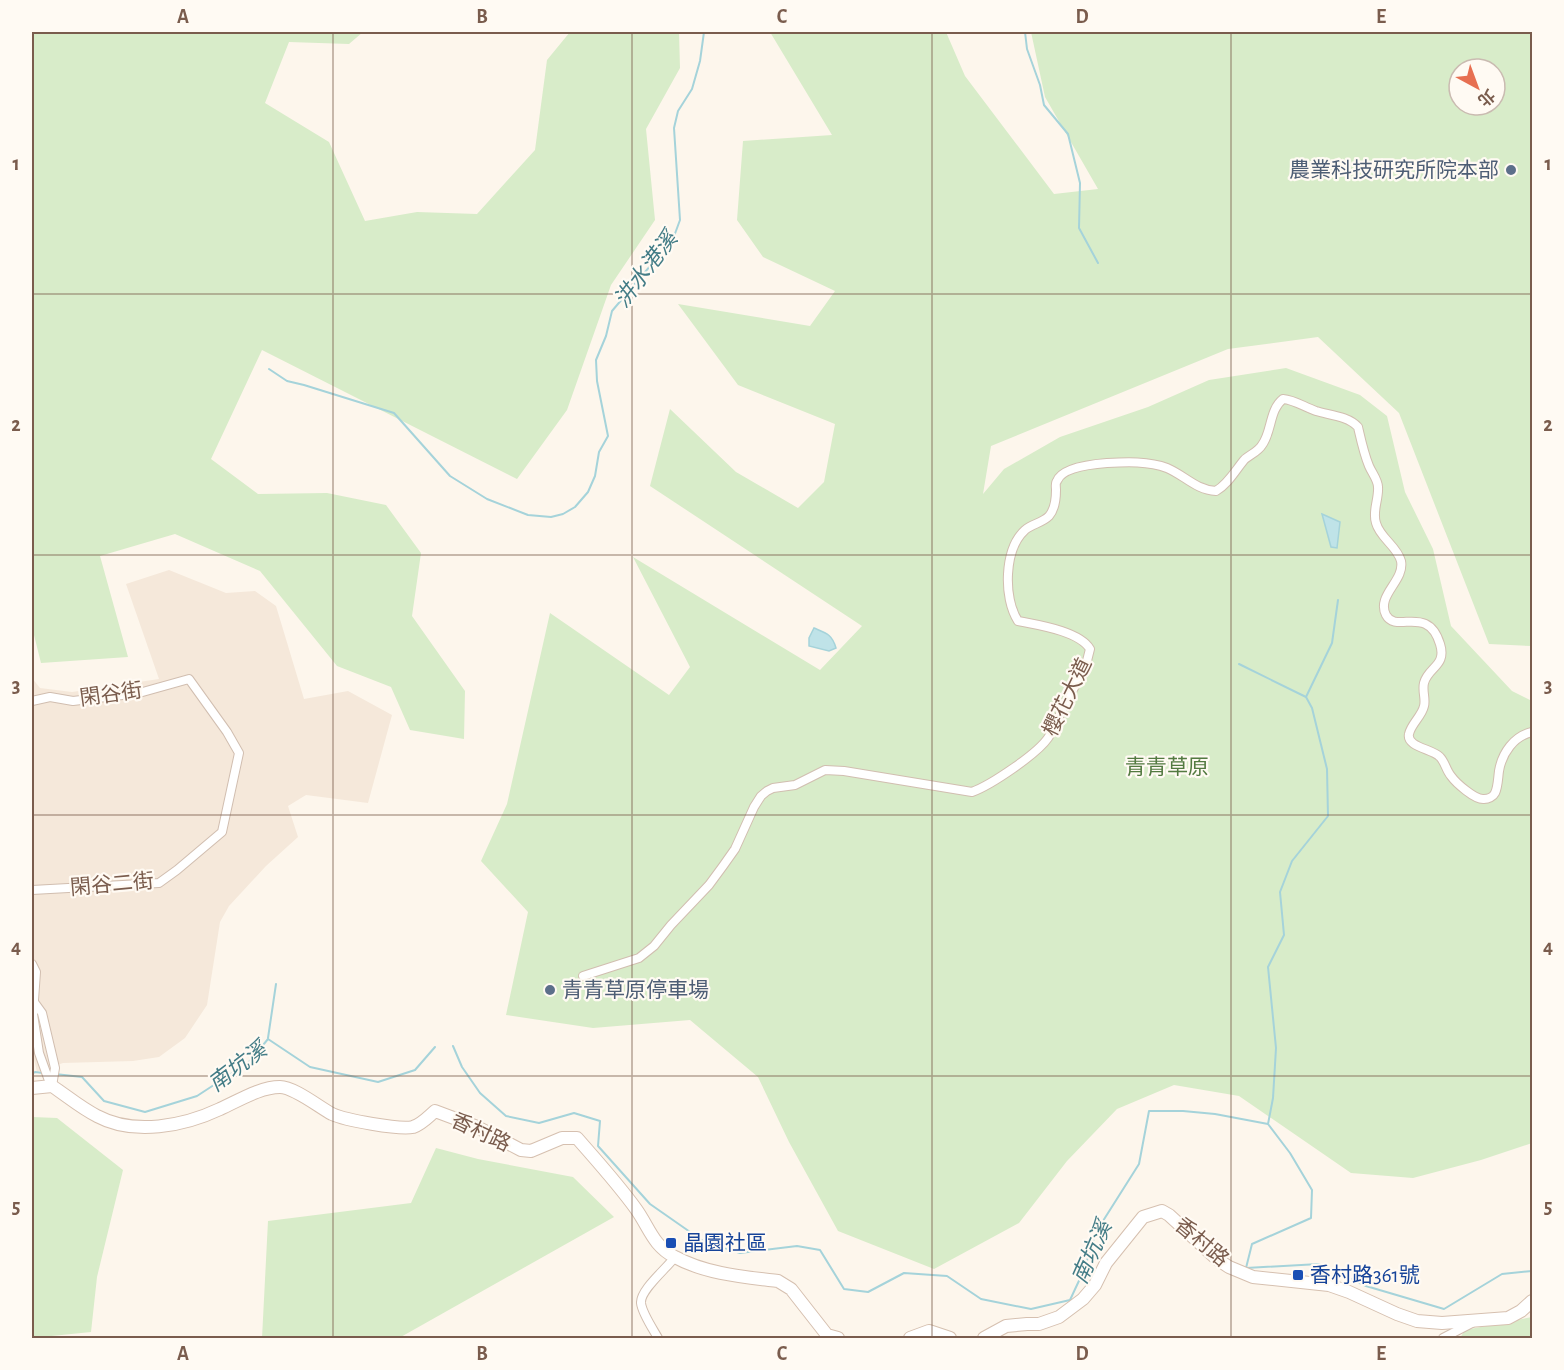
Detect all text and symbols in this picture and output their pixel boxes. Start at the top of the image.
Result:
text: A [177,7,189,27]
text: B [476,7,488,27]
text: C [777,7,788,27]
text: D [1075,7,1089,27]
text: E [1376,7,1386,27]
north arrow [1447,57,1507,117]
text: 北 [1475,86,1498,110]
text: 1 [12,154,20,174]
text: 1 [1544,154,1552,174]
place label: 農業科技研究所院本部 [1289,159,1499,181]
marker: 農業科技研究所院本部 [1504,163,1518,177]
water label: 汫水港溪 [610,225,683,311]
text: 2 [11,415,21,435]
text: 2 [1543,415,1553,435]
street label: 櫻花大道 [1039,654,1095,740]
text: 3 [12,676,20,696]
text: 3 [1544,676,1552,696]
street label: 閑谷街 [78,679,144,709]
park label: 青青草原 [1125,756,1209,778]
street label: 閑谷二街 [69,869,155,899]
text: 4 [11,937,21,957]
text: 4 [1543,937,1553,957]
place label: 青青草原停車場 [562,979,709,1001]
marker: 青青草原停車場 [543,983,557,997]
water label: 南坑溪 [204,1036,273,1095]
street label: 香村路 [448,1109,514,1155]
text: 5 [12,1197,20,1217]
text: 5 [1544,1197,1552,1217]
street label: 香村路 [1171,1213,1233,1271]
water label: 南坑溪 [1068,1215,1117,1287]
place label: 晶園社區 [683,1232,767,1254]
marker: 晶園社區 [664,1236,678,1250]
place label: 香村路361號 [1310,1264,1420,1286]
marker: 香村路361號 [1291,1268,1305,1282]
text: A [177,1344,189,1364]
text: B [476,1344,488,1364]
text: C [777,1344,788,1364]
text: D [1075,1344,1089,1364]
text: E [1376,1344,1386,1364]

